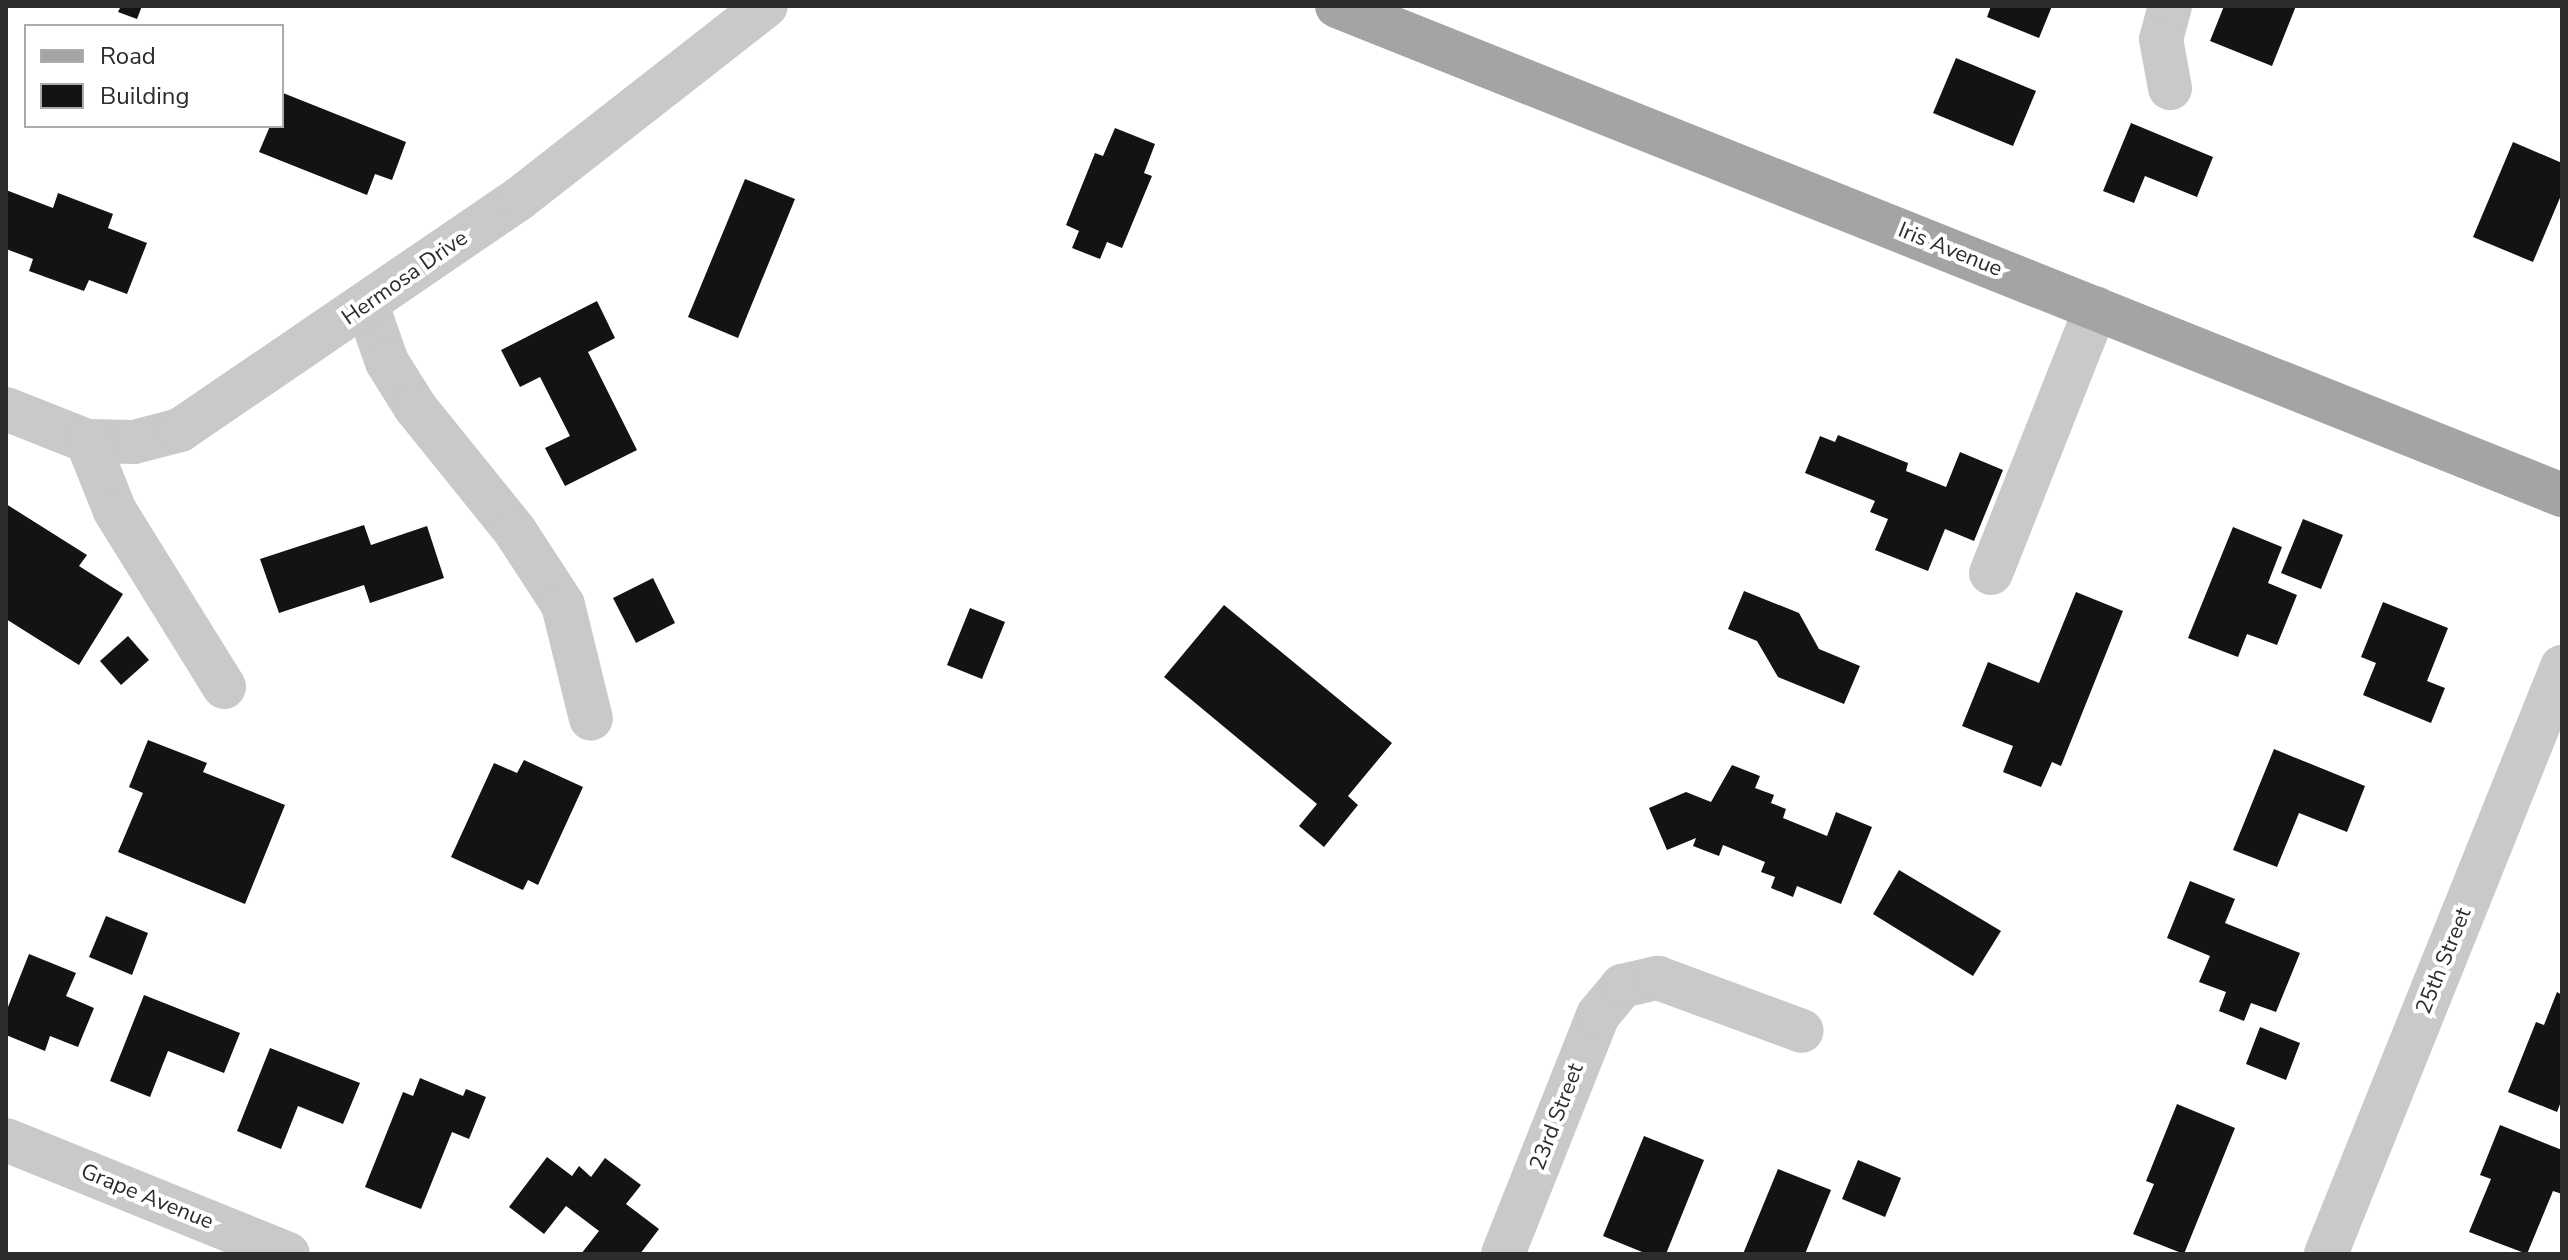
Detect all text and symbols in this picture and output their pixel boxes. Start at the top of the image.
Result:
legend [24,24,284,128]
text: Road [100,40,156,72]
text: Building [100,80,190,112]
street label: Iris Avenue [1894,217,2006,283]
street label: Hermosa Drive [337,225,473,331]
street label: 25th Street [2411,904,2477,1018]
street label: 23rd Street [1524,1060,1590,1174]
street label: Grape Avenue [77,1158,217,1236]

